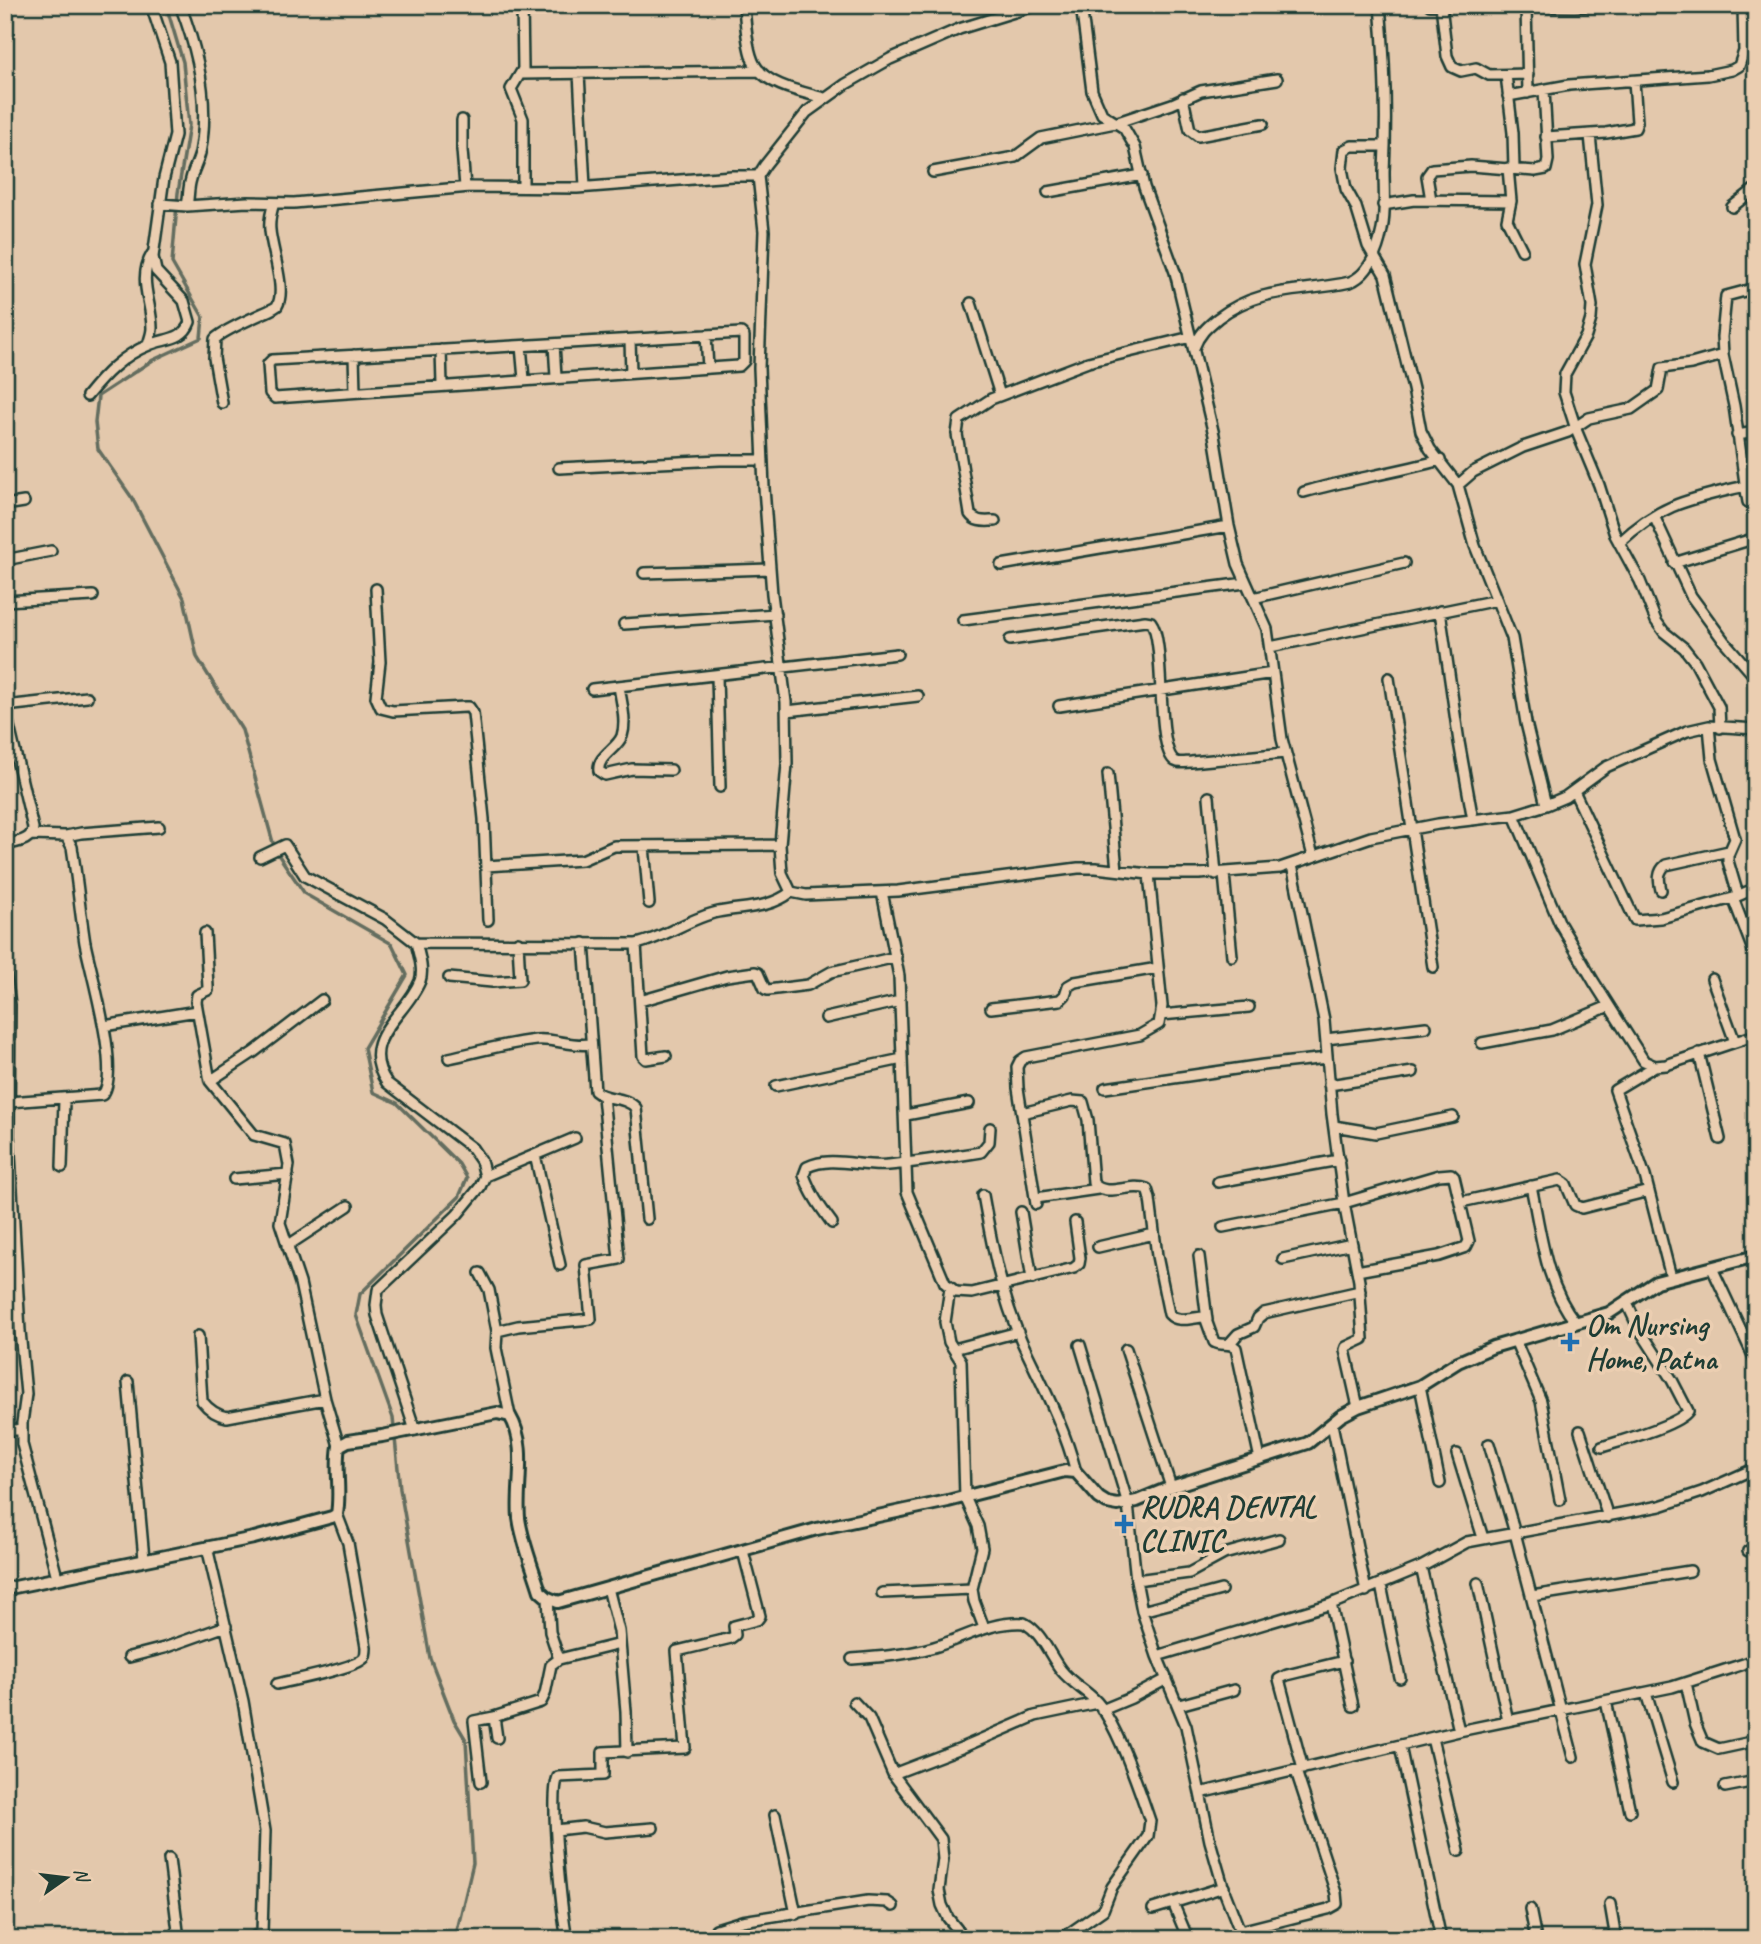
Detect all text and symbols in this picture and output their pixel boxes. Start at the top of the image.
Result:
place label: Om Nursing Home, Patna [1586,1306,1719,1378]
marker: Om Nursing Home, Patna [1560,1332,1580,1352]
place label: RUDRA DENTAL CLINIC [1140,1488,1317,1560]
marker: RUDRA DENTAL CLINIC [1114,1514,1134,1534]
north arrow [32,1842,102,1912]
text: N [68,1866,95,1886]

